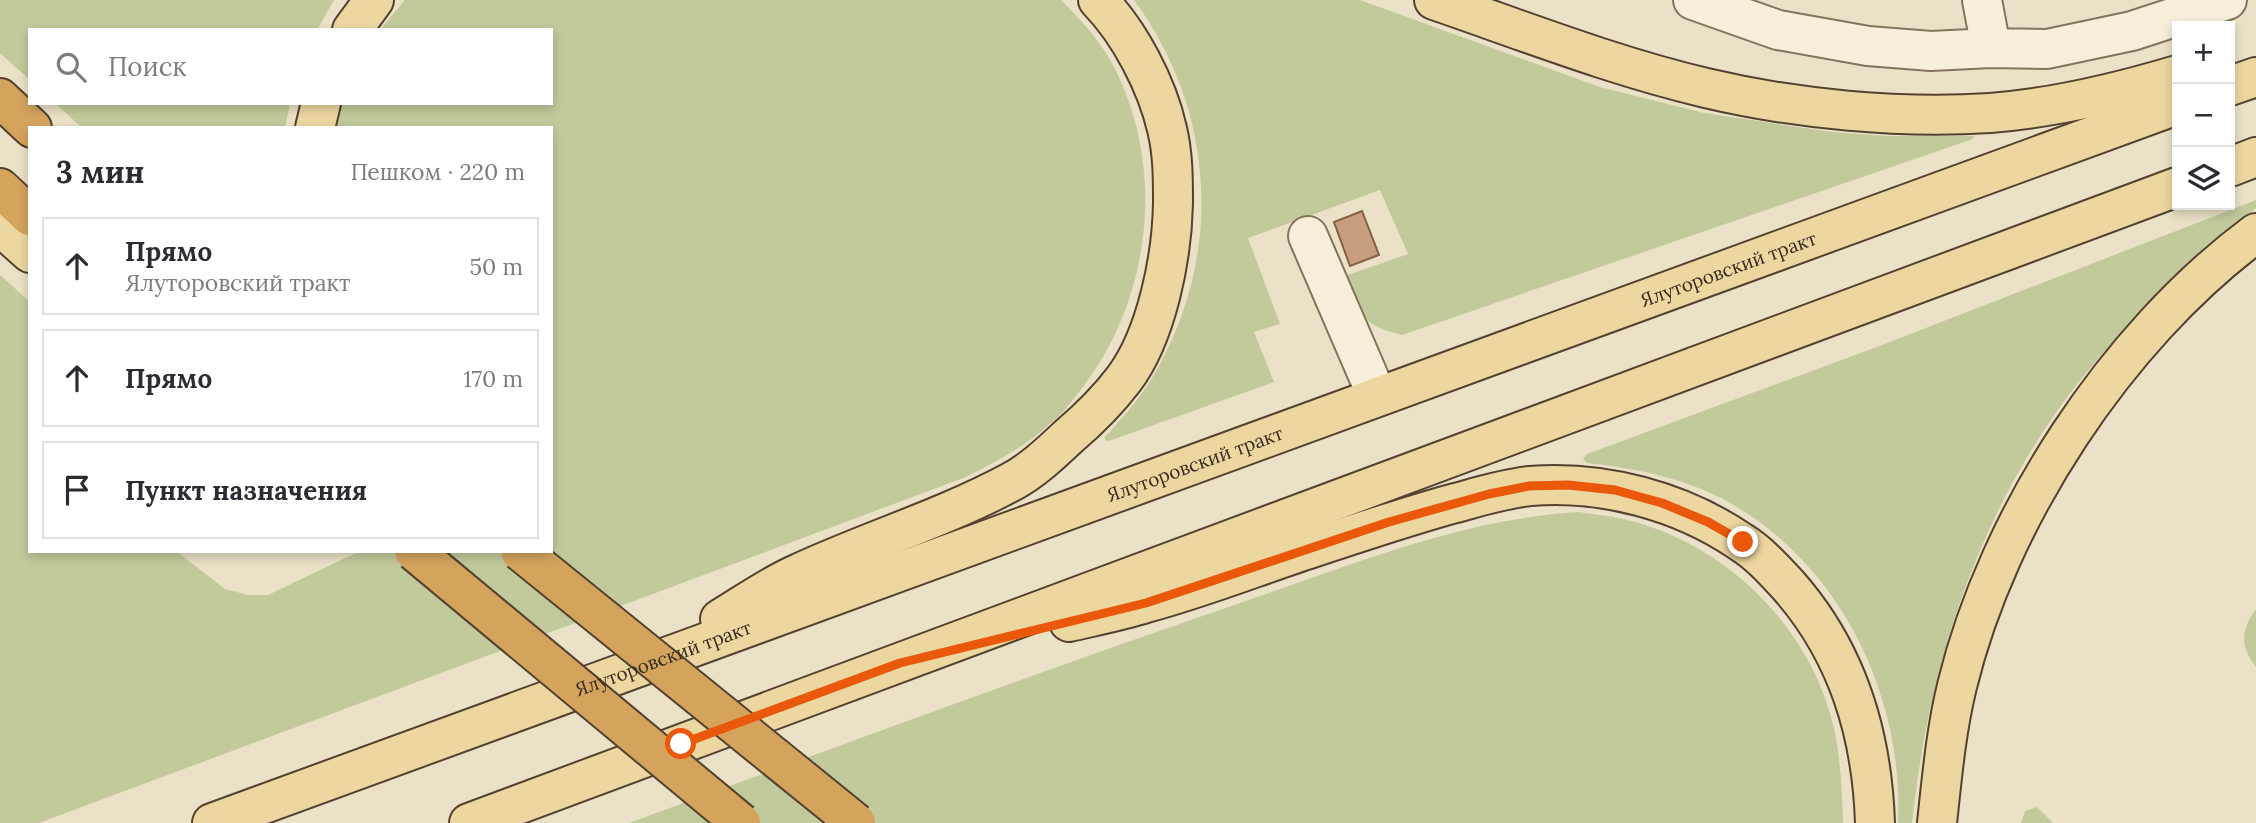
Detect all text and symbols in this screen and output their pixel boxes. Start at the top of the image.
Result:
map controls [2172,21,2235,210]
button: + [2172,21,2235,84]
search box [28,28,553,105]
icon: search [52,48,90,86]
text: Поиск [108,50,187,83]
button: − [2172,84,2235,147]
button: layers [2172,147,2235,210]
text: 3 мин [56,153,144,191]
text: Пешком · 220 m [350,157,525,186]
street label: Ялуторовский тракт [1636,226,1820,312]
text: Прямо [125,235,212,268]
icon: ahead [58,247,96,285]
text: 50 m [470,252,523,281]
text: Ялуторовский тракт [125,268,350,297]
icon: ahead [58,359,96,397]
text: Прямо [125,362,212,395]
text: 170 m [463,364,523,393]
street label: Ялуторовский тракт [1103,421,1286,507]
icon: arrive [58,471,96,509]
text: Пункт назначения [125,474,367,507]
route end [1727,526,1758,557]
street label: Ялуторовский тракт [571,615,754,701]
route start [665,728,696,759]

